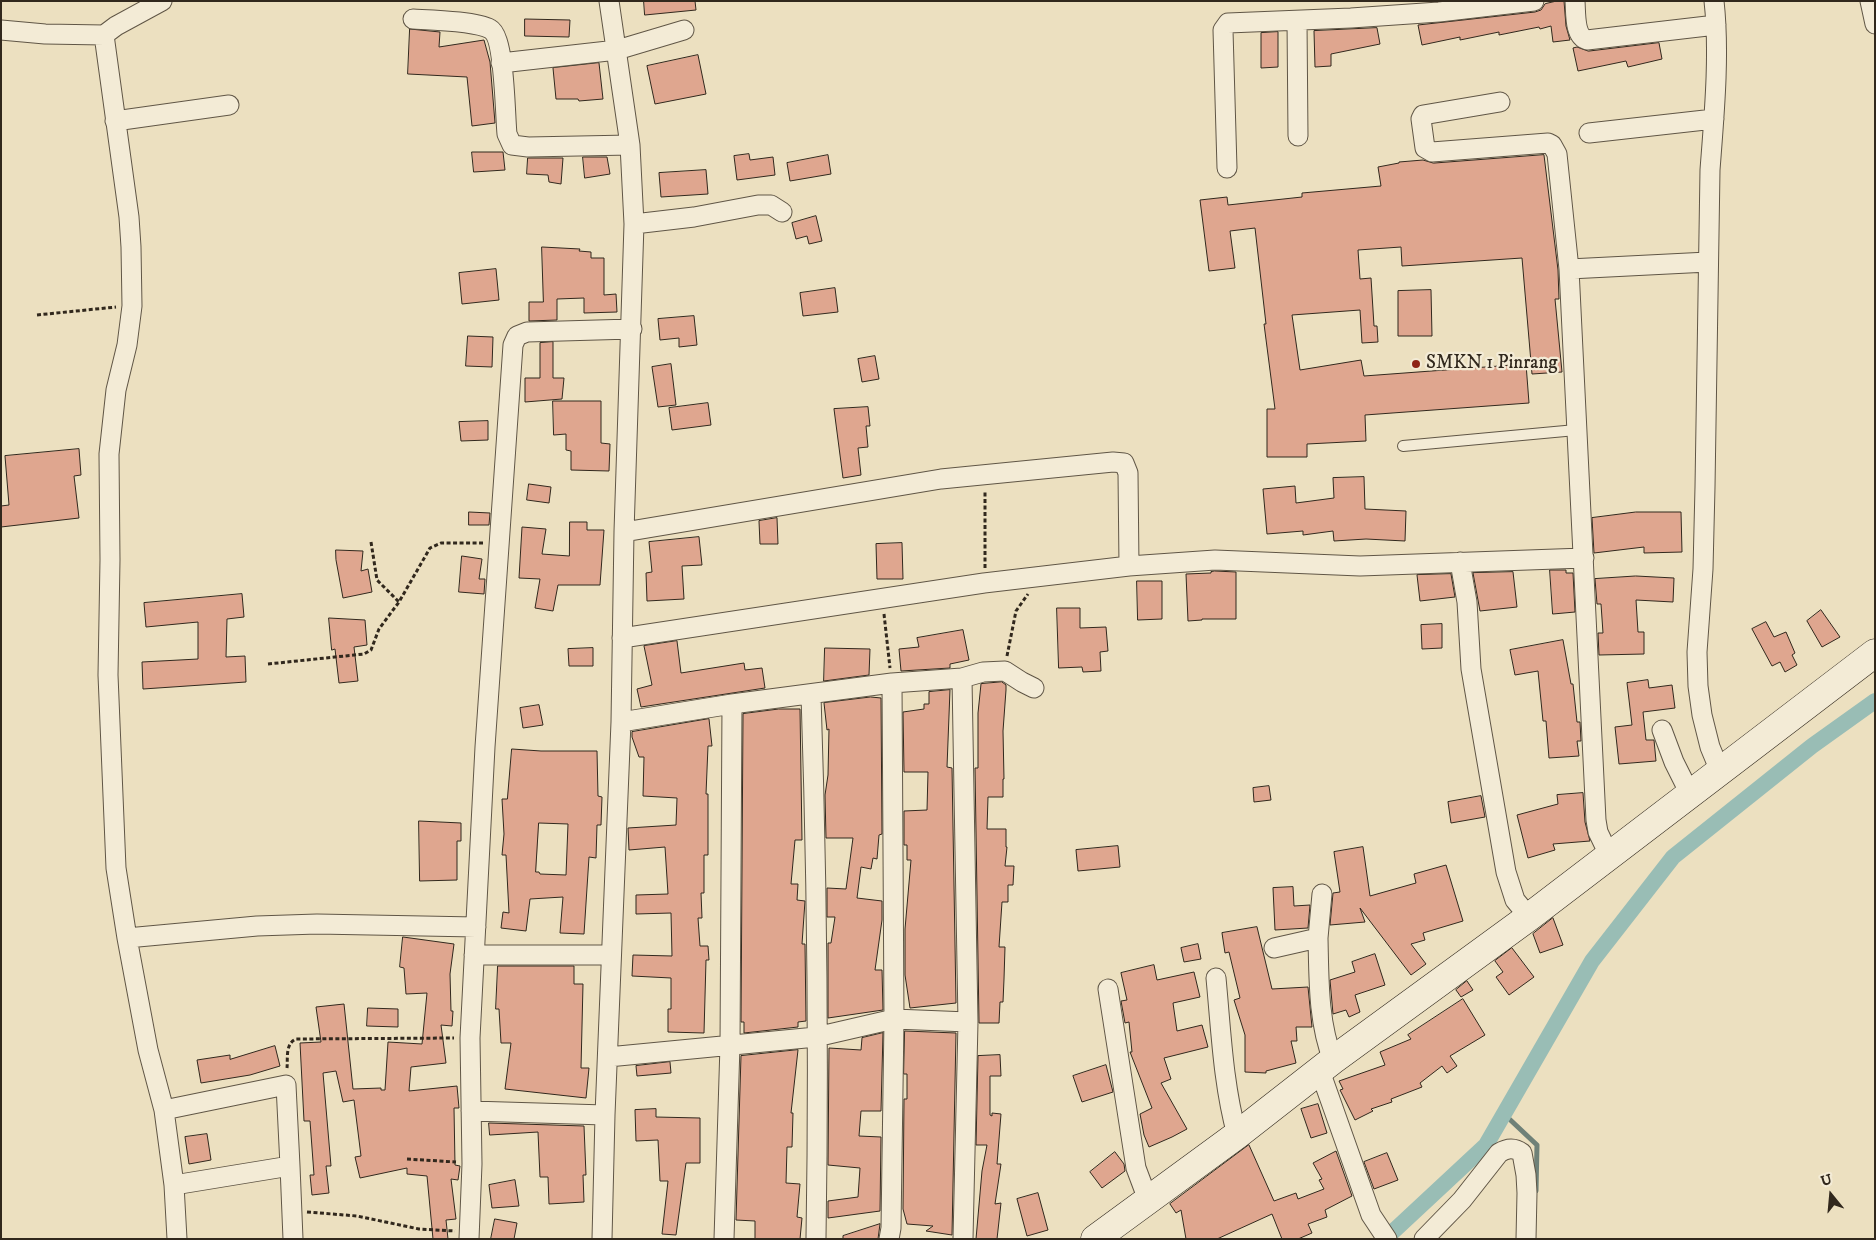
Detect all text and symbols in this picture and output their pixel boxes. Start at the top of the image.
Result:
place label: SMKN 1 Pinrang [1426,353,1558,375]
marker: SMKN 1 Pinrang [1410,358,1422,370]
north arrow [1806,1170,1856,1220]
text: U [1819,1170,1834,1191]

